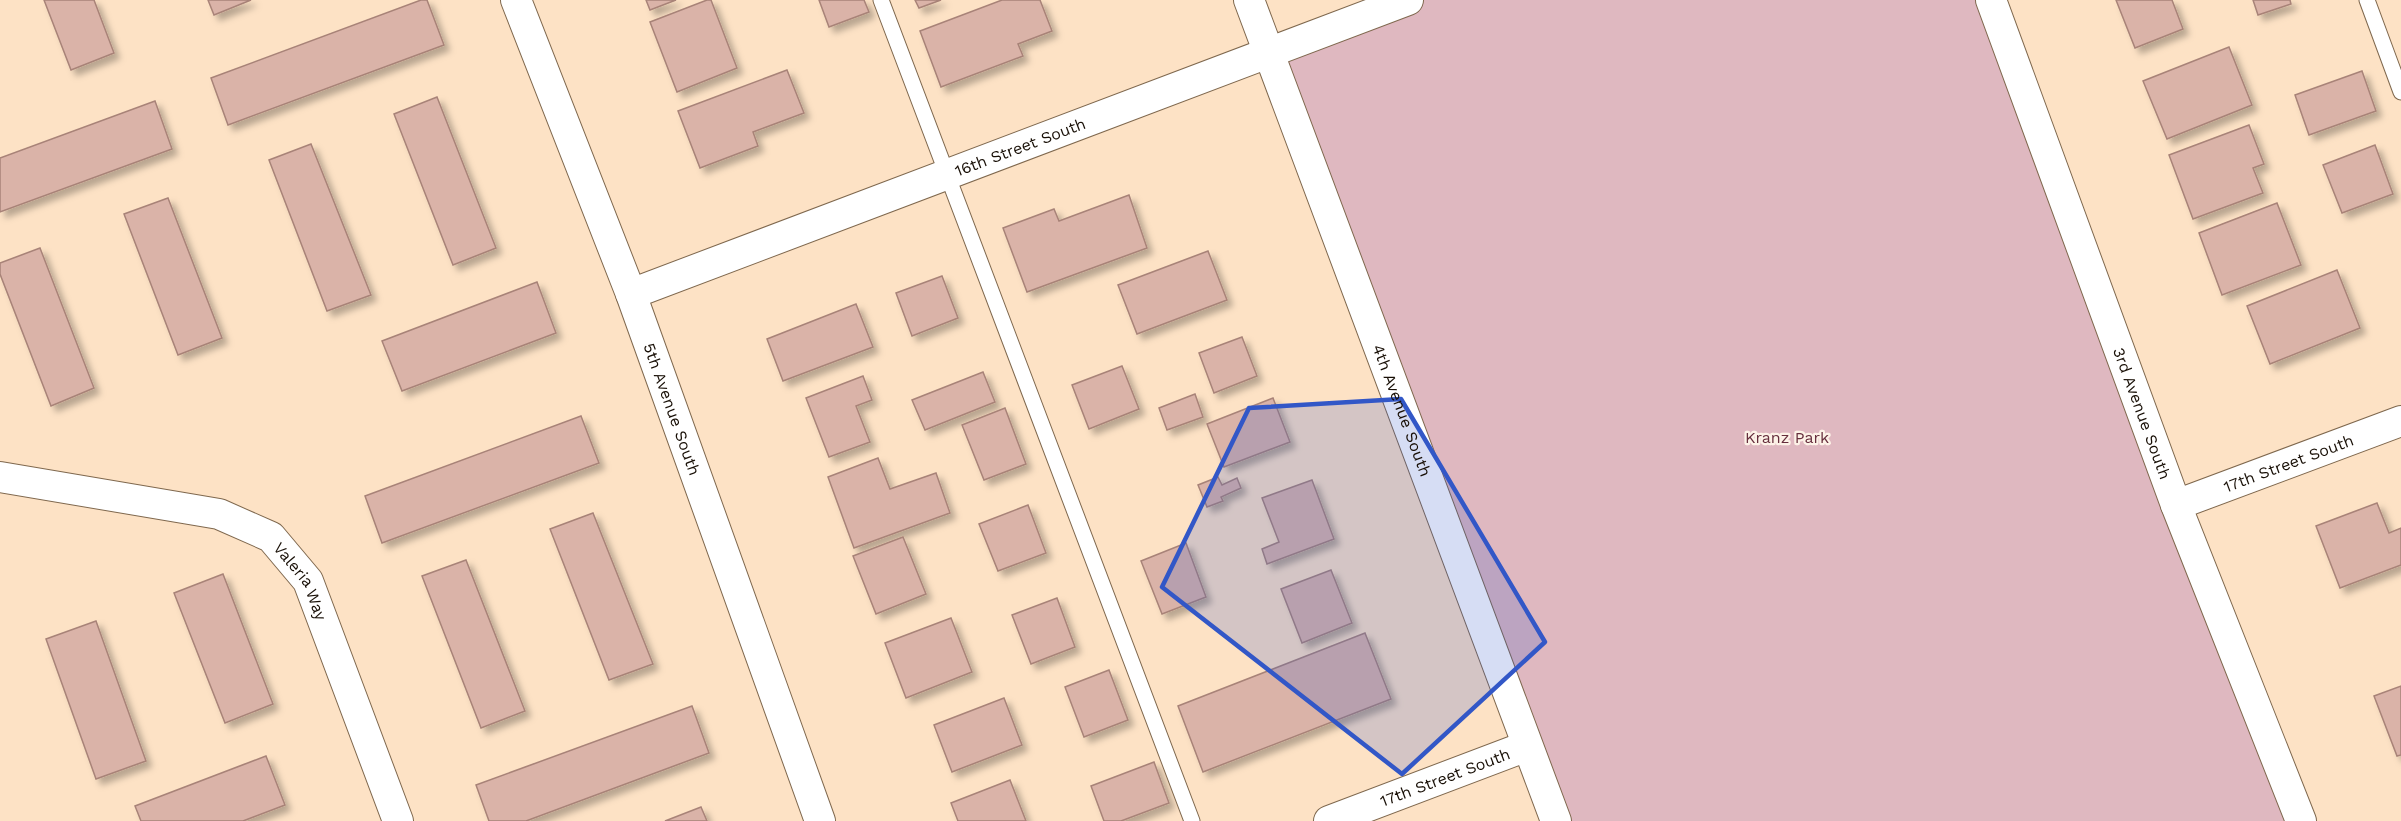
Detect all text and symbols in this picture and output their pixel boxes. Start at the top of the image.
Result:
street label: 16th Street South [952,113,1088,180]
street label: 5th Avenue South [640,340,705,478]
street label: 4th Avenue South [1369,342,1436,479]
street label: 3rd Avenue South [2110,345,2175,482]
park label: Kranz Park [1745,428,1829,447]
street label: 17th Street South [2221,430,2356,496]
street label: Valeria Way [270,538,332,623]
street label: 17th Street South [1377,744,1513,810]

